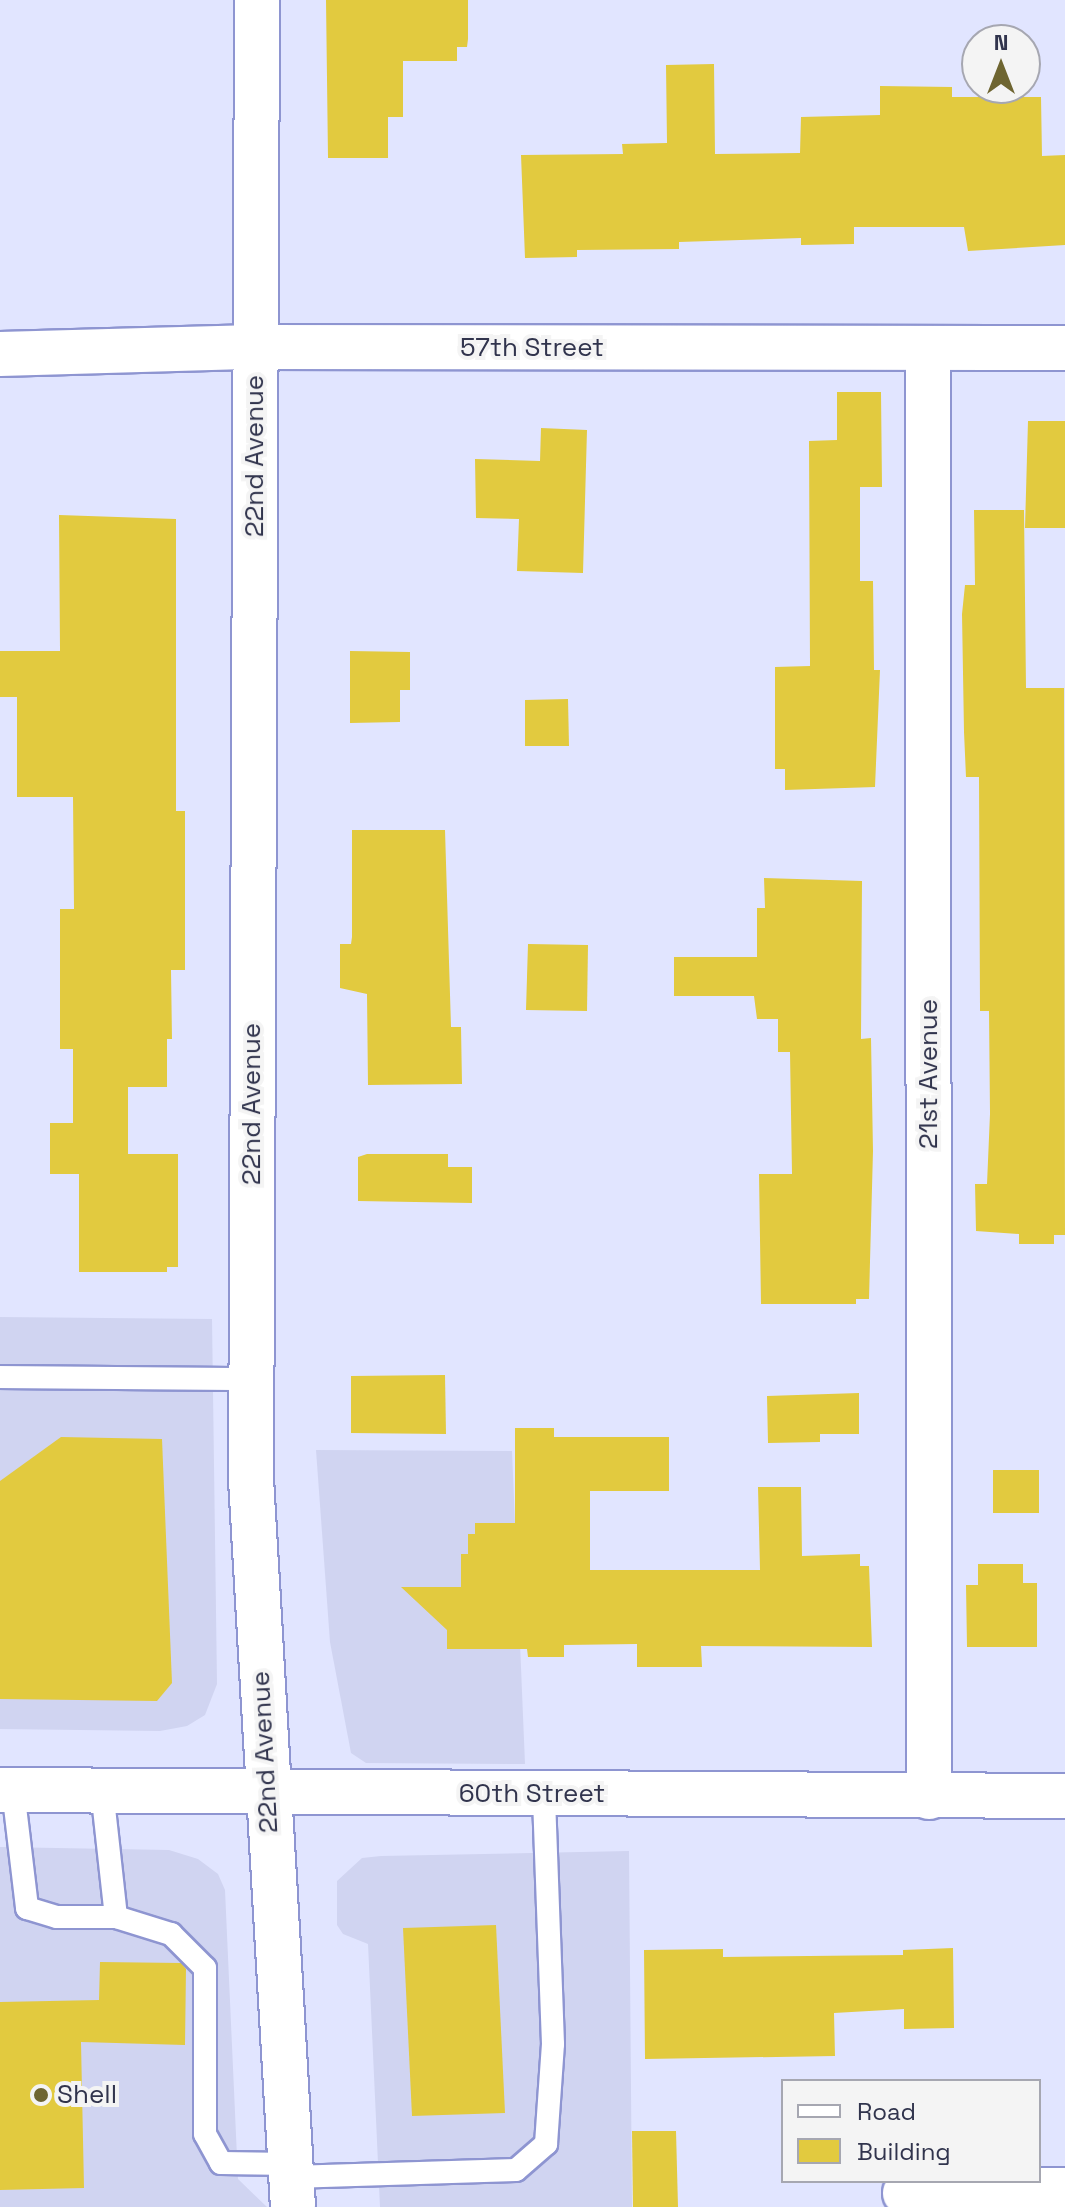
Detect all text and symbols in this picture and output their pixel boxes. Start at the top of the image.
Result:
north arrow [961,24,1041,104]
text: N [994,28,1008,56]
street label: 57th Street [460,332,604,364]
street label: 22nd Avenue [239,375,271,537]
street label: 21st Avenue [913,999,945,1149]
street label: 22nd Avenue [236,1023,268,1185]
street label: 22nd Avenue [245,1670,285,1834]
street label: 60th Street [459,1778,605,1810]
place label: Shell [57,2079,117,2111]
legend [781,2079,1041,2183]
marker: Shell [32,2086,50,2104]
text: Road [857,2096,916,2127]
text: Building [857,2136,951,2167]

